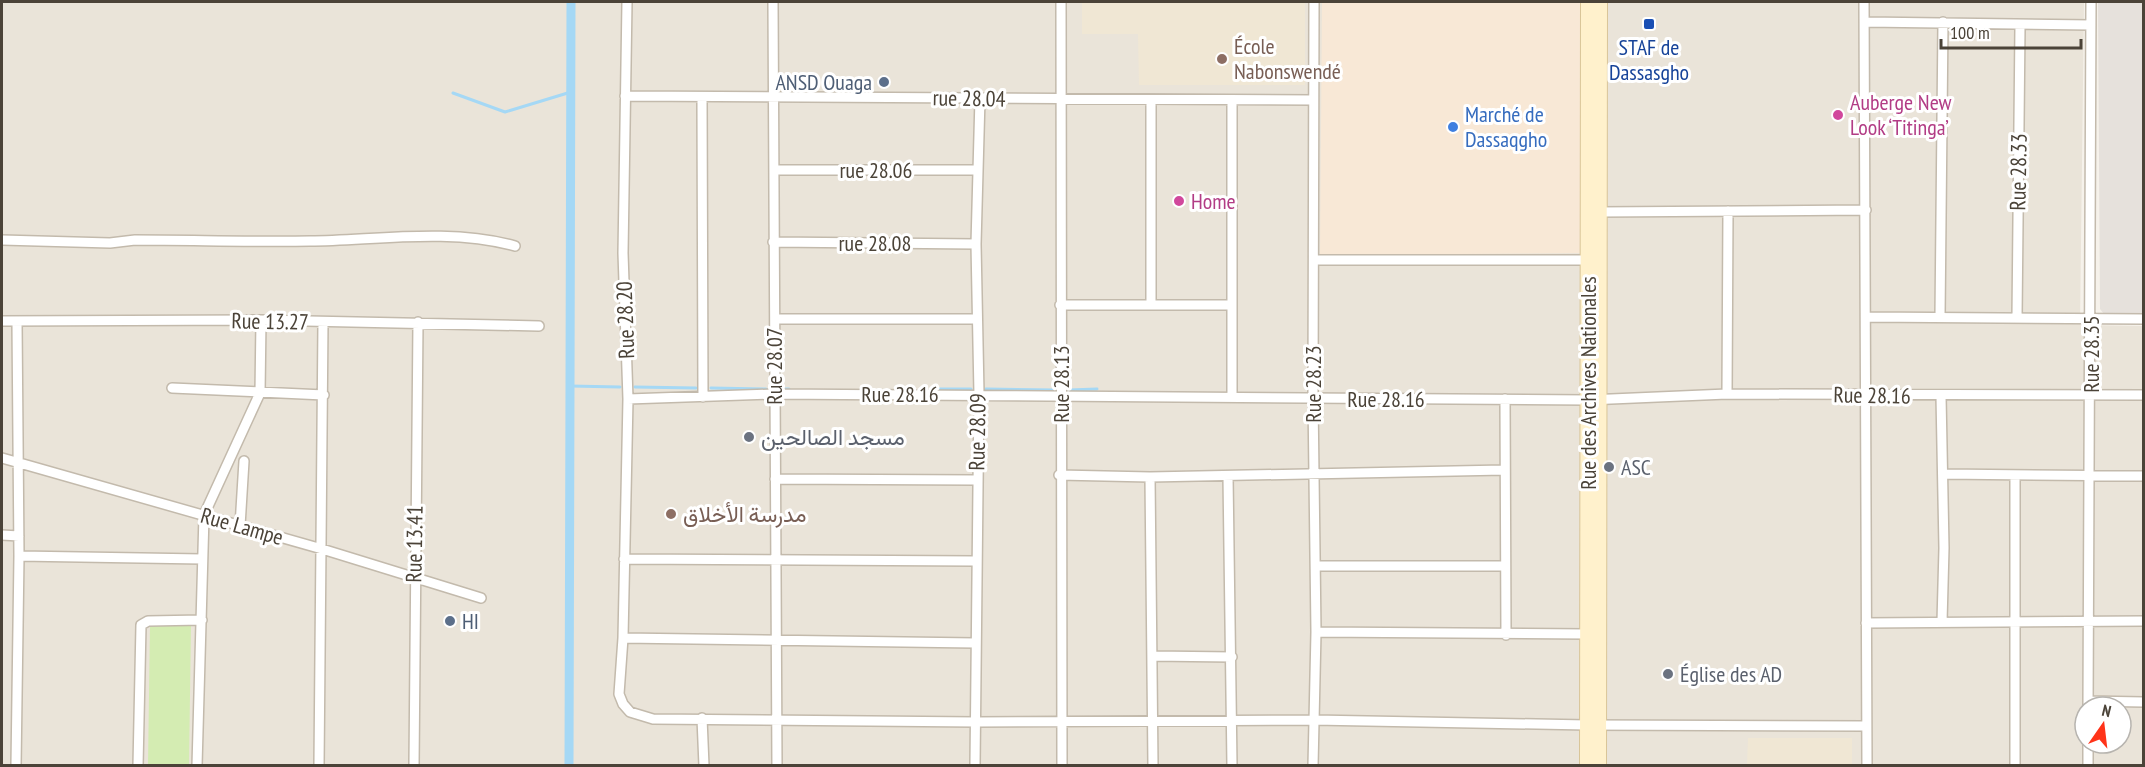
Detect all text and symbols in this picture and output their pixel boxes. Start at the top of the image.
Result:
scale bar [1941,12,2080,50]
marker: STAF de Dassasgho [1642,17,1656,31]
text: 100 m [1950,21,1990,44]
place label: École Nabonswendé [1234,32,1341,85]
place label: STAF de Dassasgho [1609,33,1689,86]
marker: École Nabonswendé [1215,52,1229,66]
place label: ANSD Ouaga [775,68,872,96]
marker: ANSD Ouaga [877,75,891,89]
street label: rue 28.04 [932,83,1006,113]
place label: Auberge New Look ‘Titinga’ [1850,88,1952,141]
place label: Marché de Dassaqgho [1465,100,1547,153]
marker: Auberge New Look ‘Titinga’ [1831,108,1845,122]
marker: Marché de Dassaqgho [1446,120,1460,134]
street label: Rue 28.33 [2003,133,2033,211]
street label: rue 28.06 [840,156,912,184]
place label: Home [1191,187,1236,215]
marker: Home [1172,194,1186,208]
street label: rue 28.08 [839,229,911,257]
street label: Rue des Archives Nationales [1574,276,1602,490]
street label: Rue 28.20 [610,281,640,359]
street label: Rue 13.27 [231,306,309,336]
street label: Rue 28.35 [2077,315,2105,393]
street label: Rue 28.07 [760,327,788,405]
street label: Rue 28.13 [1047,345,1075,423]
street label: Rue 28.23 [1299,345,1327,423]
street label: Rue 28.16 [861,380,939,408]
street label: Rue 28.16 [1833,380,1911,410]
street label: Rue 28.16 [1347,385,1425,413]
street label: Rue 28.09 [962,393,992,471]
place label: مسجد الصالحين [761,423,905,451]
marker: مسجد الصالحين [742,430,756,444]
place label: ASC [1621,453,1651,481]
marker: ASC [1602,460,1616,474]
place label: مدرسة الأخلاق [683,500,807,528]
street label: Rue Lampe [198,501,286,551]
street label: Rue 13.41 [399,505,429,583]
marker: مدرسة الأخلاق [664,507,678,521]
place label: HI [462,607,479,635]
marker: HI [443,614,457,628]
place label: Église des AD [1680,660,1782,688]
marker: Église des AD [1661,667,1675,681]
north arrow [2073,695,2133,755]
text: N [2100,700,2113,721]

